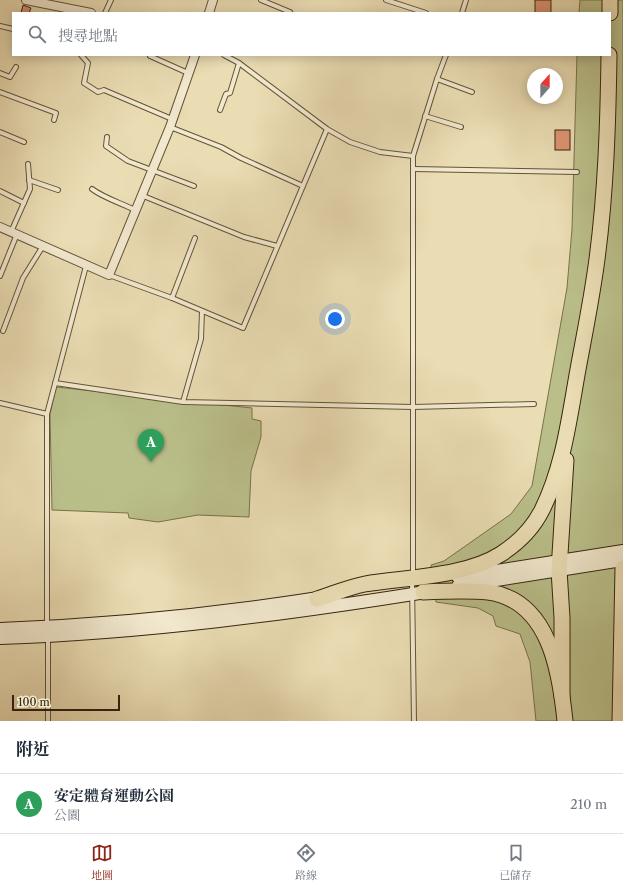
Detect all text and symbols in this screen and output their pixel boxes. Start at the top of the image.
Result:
search box [12,12,611,56]
icon: search [26,23,48,45]
text: 搜尋地點 [58,26,118,45]
north arrow [527,68,563,104]
your location [325,309,345,329]
pin: A [138,429,164,462]
scale bar [12,693,120,712]
text: 100 m [18,695,50,709]
text: 附近 [16,739,50,759]
text: 安定體育運動公園 [54,786,174,805]
text: A [24,796,34,812]
text: 210 m [570,796,607,812]
text: 公園 [54,807,80,823]
tab: 地圖 [91,842,113,882]
tab: 路線 [295,842,317,882]
tab: 已儲存 [499,842,532,882]

